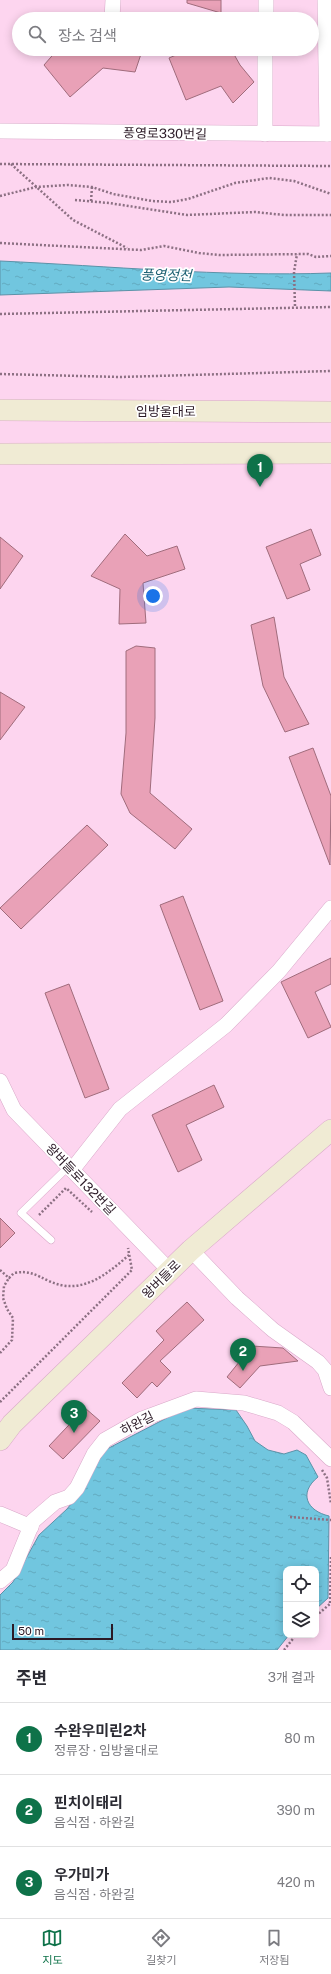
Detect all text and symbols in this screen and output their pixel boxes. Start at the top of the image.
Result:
search box [12,12,319,56]
icon: search [26,23,48,45]
text: 장소 검색 [58,27,117,44]
street label: 풍영로330번길 [123,125,207,142]
water label: 풍영정천 [140,267,193,283]
street label: 임방울대로 [136,404,196,419]
pin: 1 [247,454,273,487]
your location [143,586,163,606]
street label: 왕버들로132번길 [43,1141,118,1218]
street label: 왕버들로 [139,1257,184,1302]
pin: 2 [230,1338,256,1371]
pin: 3 [61,1400,87,1433]
street label: 하완길 [118,1409,157,1438]
map controls [283,1566,319,1638]
button: locate [283,1566,319,1602]
button: layers [283,1602,319,1638]
scale bar [12,1622,113,1641]
text: 50 m [18,1625,44,1637]
text: 주변 [16,1668,47,1688]
text: 3개 결과 [268,1670,315,1685]
text: 수완우미린2차 [54,1722,146,1739]
text: 1 [26,1731,32,1746]
text: 80 m [284,1731,315,1746]
text: 정류장 · 임방울대로 [54,1743,159,1758]
text: 핀치이태리 [54,1794,123,1811]
text: 2 [25,1803,33,1818]
text: 390 m [277,1803,315,1818]
text: 음식점 · 하완길 [54,1815,135,1830]
text: 우가미가 [54,1866,109,1883]
text: 3 [25,1875,33,1890]
text: 420 m [277,1875,315,1890]
text: 음식점 · 하완길 [54,1887,135,1902]
tab: 지도 [41,1927,63,1967]
tab: 길찾기 [146,1927,177,1967]
tab: 저장됨 [259,1927,290,1967]

